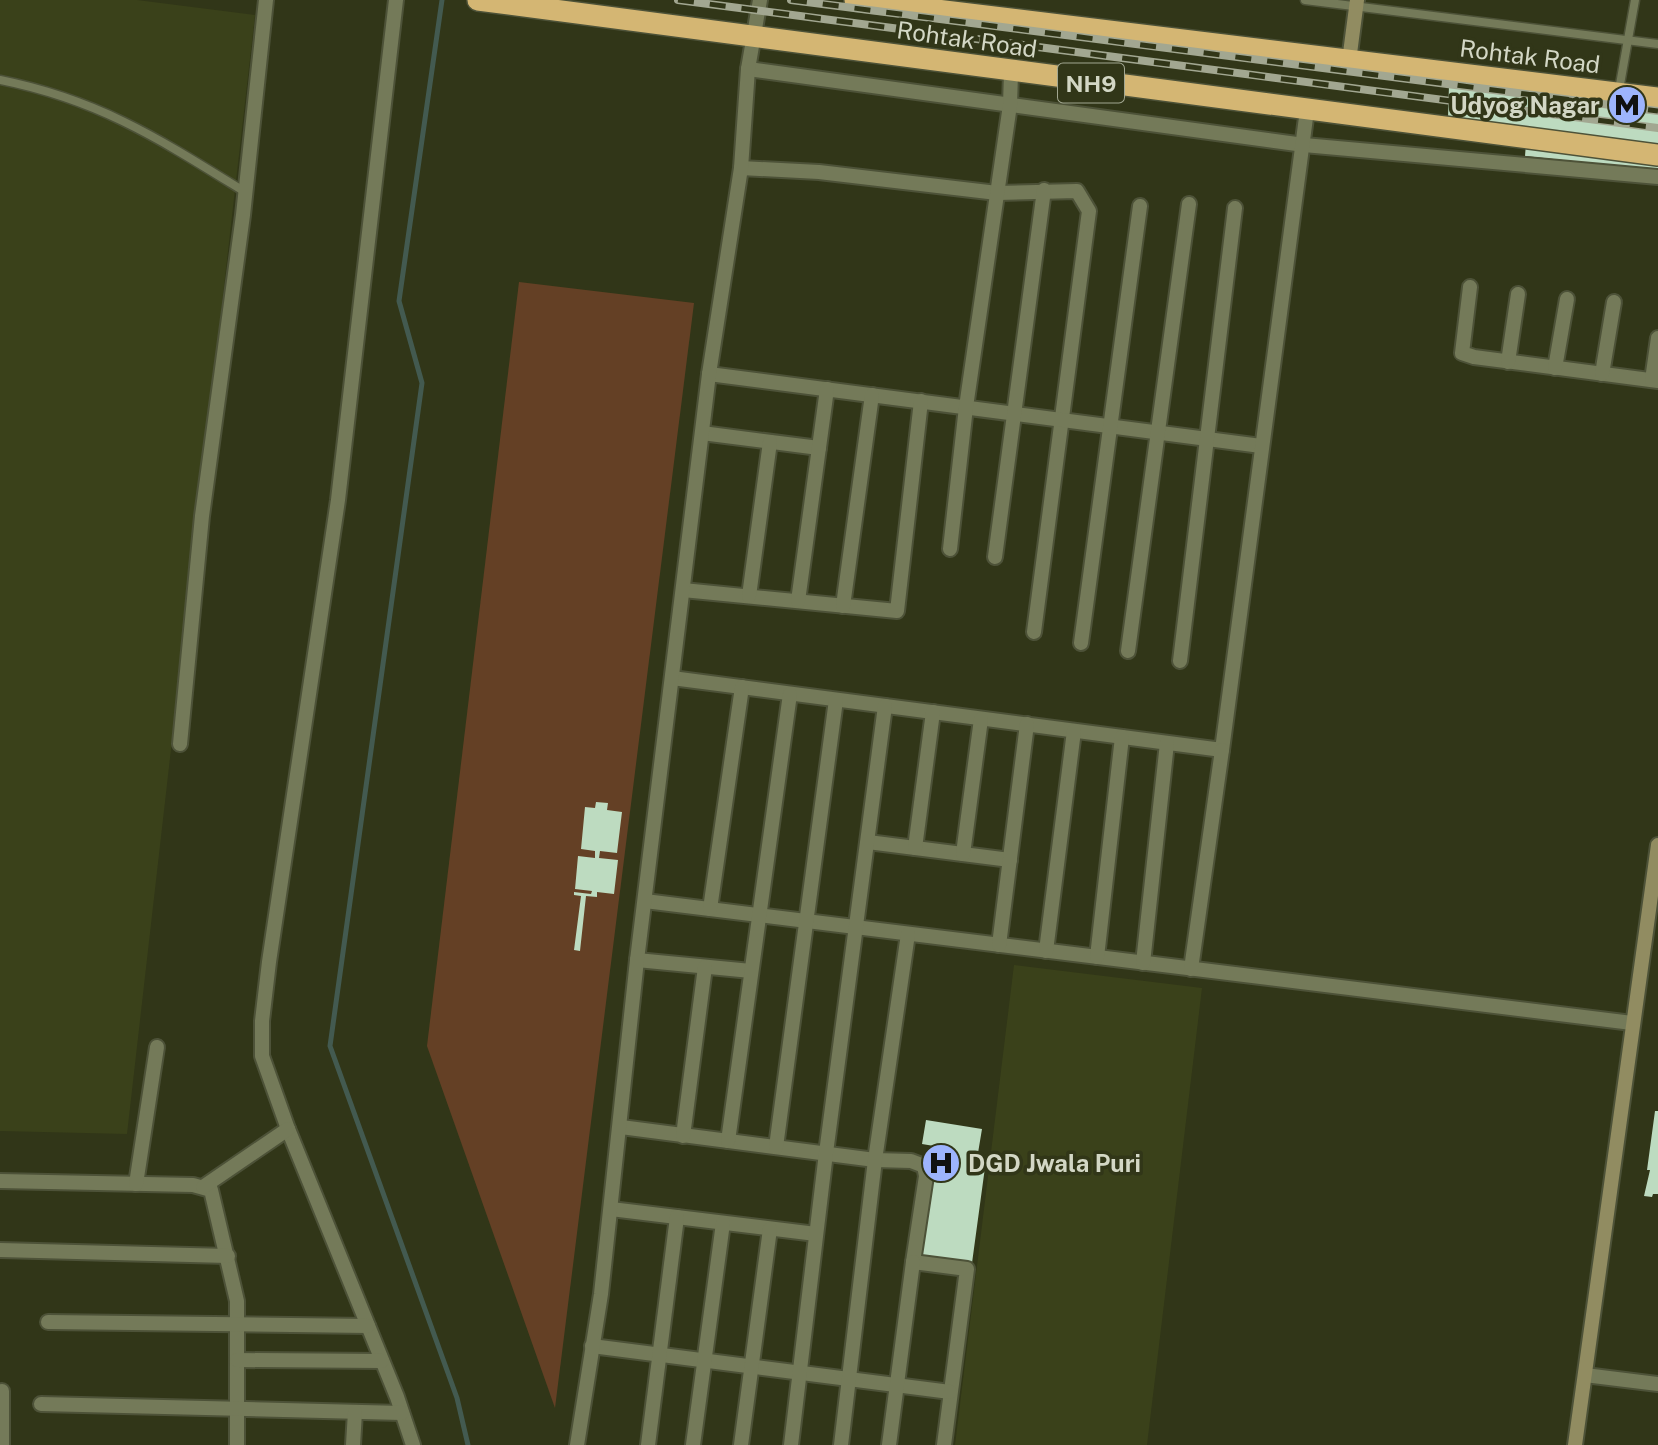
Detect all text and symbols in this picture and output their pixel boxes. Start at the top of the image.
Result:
street label: Rohtak Road [895,15,1039,63]
street label: Rohtak Road [1458,33,1602,79]
road number: NH9 [1058,64,1124,102]
metro station icon: Udyog Nagar [1606,84,1648,126]
place label: Udyog Nagar [1450,91,1600,119]
hospital icon: DGD Jwala Puri [920,1142,962,1184]
place label: DGD Jwala Puri [968,1149,1141,1177]

